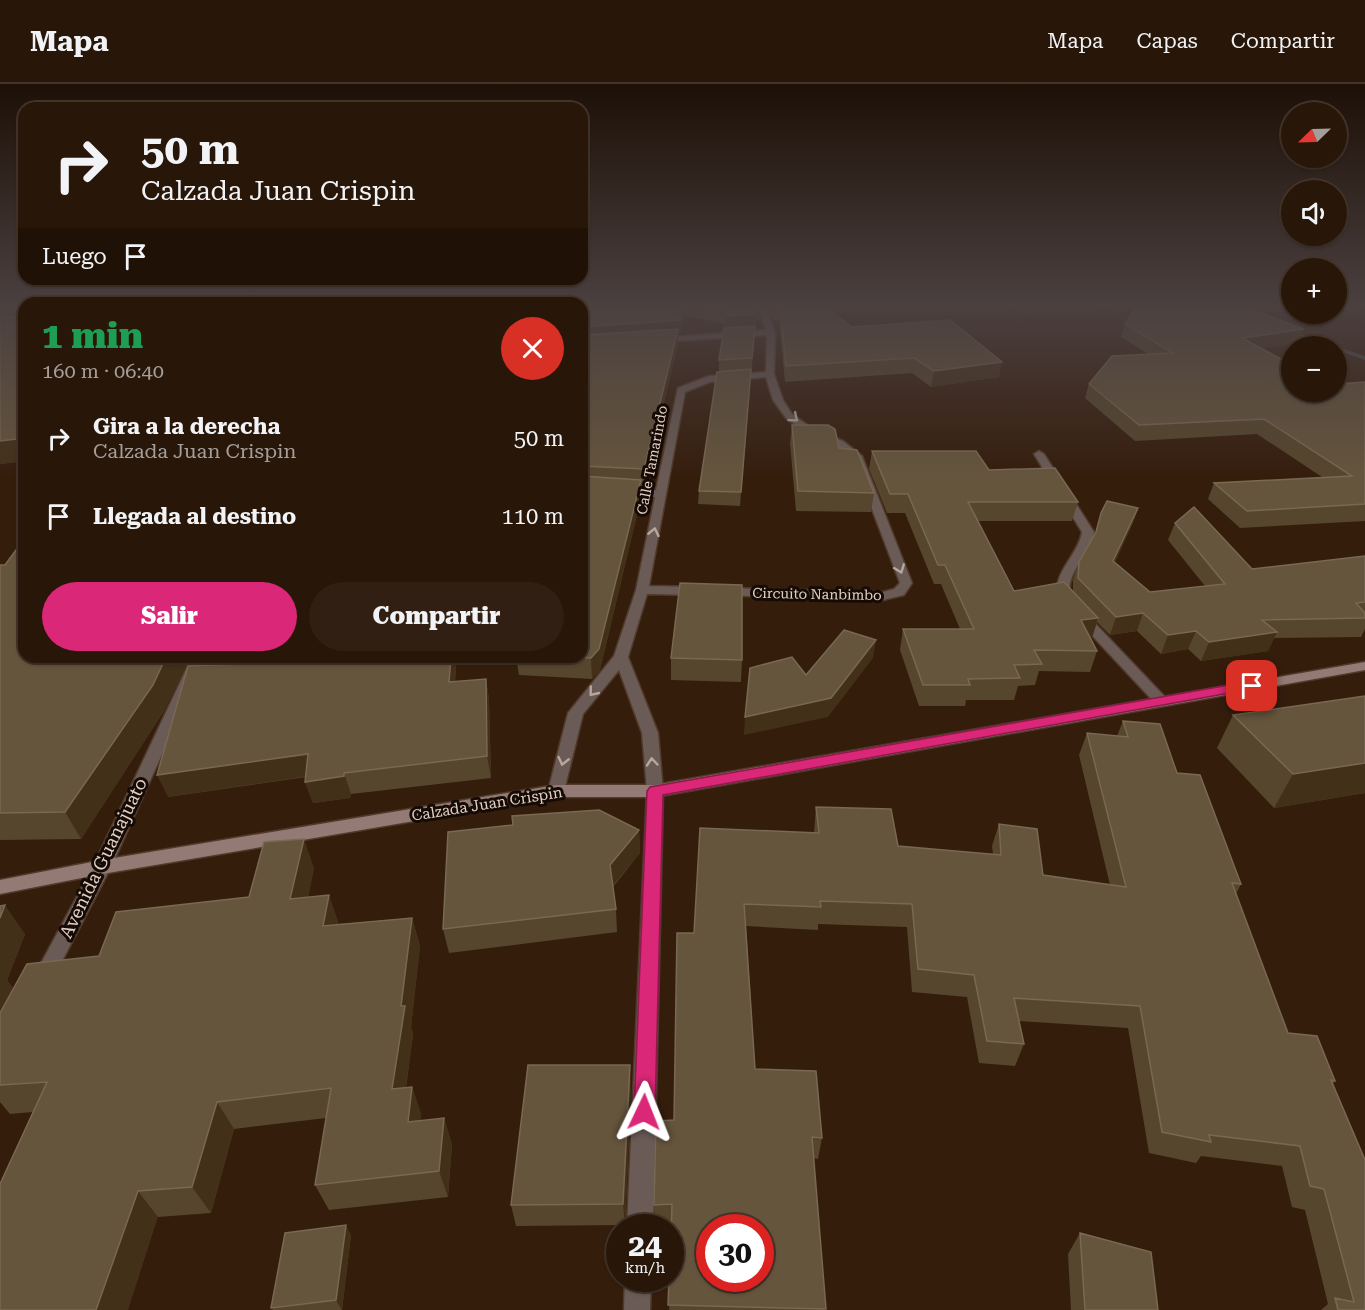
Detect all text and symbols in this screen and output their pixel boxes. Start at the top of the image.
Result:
text: Mapa [30,25,109,58]
text: Mapa [1047,29,1103,53]
text: Capas [1136,29,1198,53]
text: Compartir [1231,29,1335,53]
north arrow [1281,102,1347,168]
map controls [1281,102,1347,402]
text: 50 m [141,125,239,174]
icon: right [42,126,120,204]
text: Calzada Juan Crispin [141,175,415,207]
button: sound [1281,180,1347,246]
icon: arrive [119,240,152,273]
text: Luego [42,244,107,269]
button: + [1281,258,1347,324]
text: 1 min [42,315,143,357]
button: close [501,317,564,380]
button: − [1281,336,1347,402]
text: 160 m · 06:40 [42,359,164,383]
street label: Calle Tamarindo [634,404,670,516]
one-way arrow [787,411,798,422]
text: Gira a la derecha [93,414,280,439]
icon: right [42,422,75,455]
text: 50 m [514,426,564,451]
text: Calzada Juan Crispin [93,439,296,463]
icon: arrive [42,500,75,533]
text: Llegada al destino [93,504,296,529]
text: 110 m [501,504,564,529]
one-way arrow [646,528,659,538]
one-way arrow [893,563,906,574]
button: Salir [42,582,297,651]
button: Compartir [309,582,564,651]
street label: Circuito Nanbimbo [752,585,882,603]
pin [1226,660,1277,711]
icon: arrive [1235,669,1268,702]
one-way arrow [589,686,600,697]
one-way arrow [557,756,570,766]
one-way arrow [646,757,659,766]
street label: Avenida Guanajuato [55,774,151,942]
street label: Calzada Juan Crispin [410,783,564,825]
position arrow [612,1080,676,1144]
speed limit sign: 30 [696,1214,774,1292]
text: 24 [628,1228,662,1263]
text: km/h [625,1259,665,1277]

